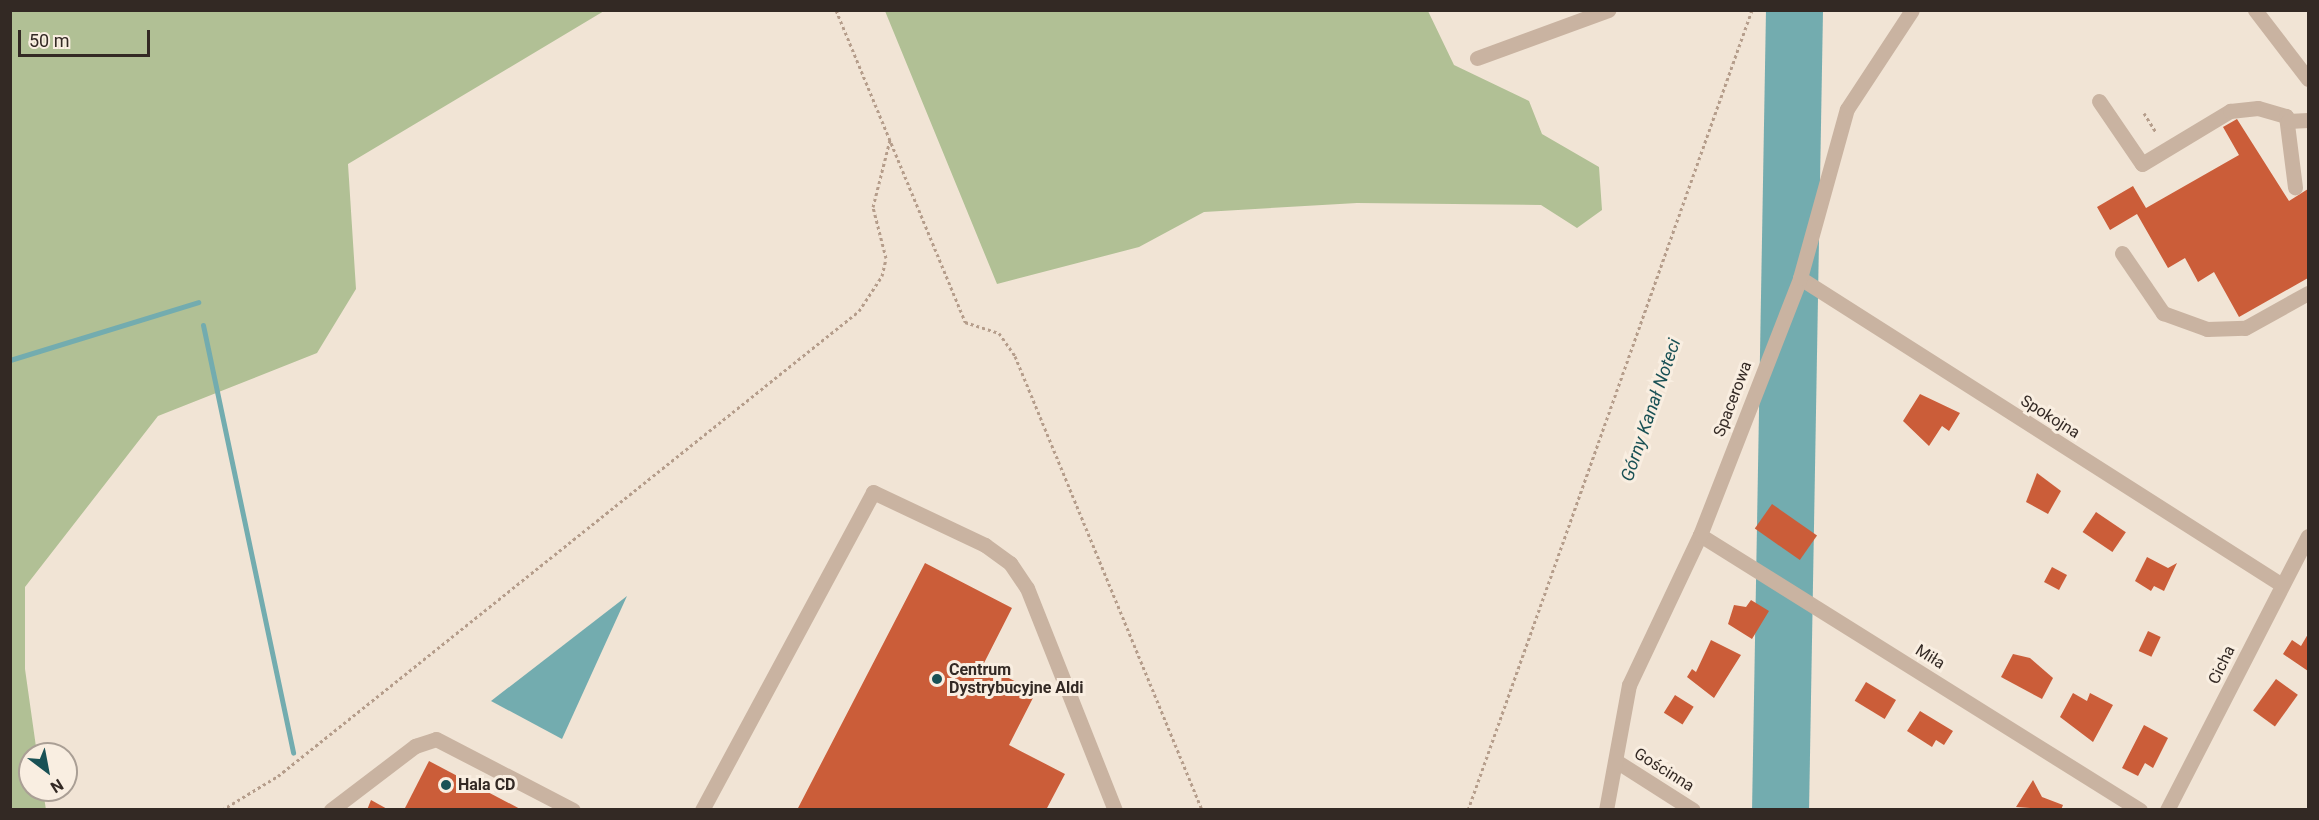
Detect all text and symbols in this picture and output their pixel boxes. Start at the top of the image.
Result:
scale bar [21,18,153,56]
text: 50 m [29,30,69,51]
water label: Górny Kanał Noteci [1616,336,1686,484]
street label: Spacerowa [1710,359,1756,439]
street label: Spokojna [2017,391,2083,443]
street label: Miła [1912,641,1948,673]
street label: Cicha [2205,643,2239,687]
place label: Centrum Dystrybucyjne Aldi [949,660,1083,698]
marker: Centrum Dystrybucyjne Aldi [930,672,944,686]
north arrow [18,742,78,802]
street label: Gościnna [1631,744,1697,796]
text: N [47,775,67,797]
place label: Hala CD [458,775,516,795]
marker: Hala CD [439,778,453,792]

